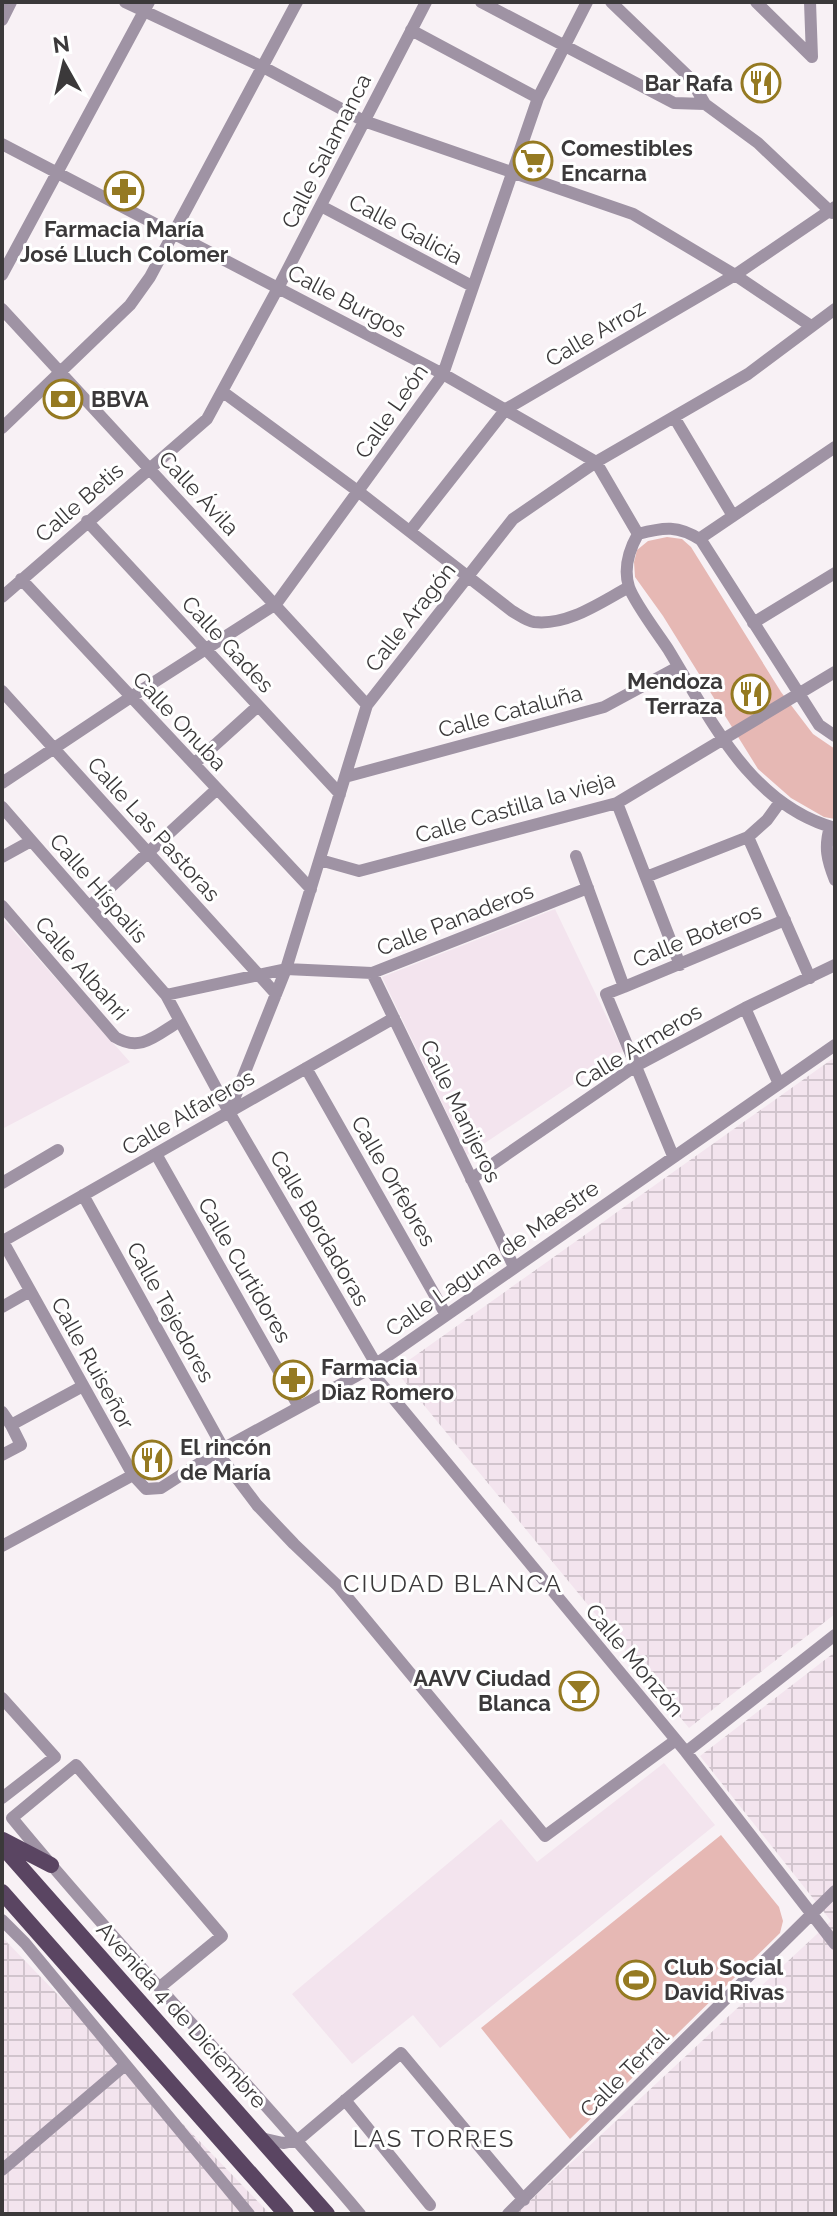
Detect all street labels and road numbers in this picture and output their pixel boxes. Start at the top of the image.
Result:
street label: Calle Salamanca [276,69,376,233]
street label: Calle Galicia [345,188,467,270]
street label: Calle Burgos [283,259,411,343]
street label: Calle Arroz [541,294,650,372]
street label: Calle León [349,359,433,463]
street label: Calle Ávila [154,446,244,540]
street label: Calle Betis [30,457,128,547]
street label: Calle Aragón [359,557,461,677]
street label: Calle Gades [177,590,279,698]
street label: Calle Onuba [128,666,232,776]
street label: Calle Cataluña [435,679,585,743]
street label: Calle Las Pastoras [82,751,226,907]
street label: Calle Castilla la vieja [412,766,618,848]
street label: Calle Híspalis [45,828,153,948]
street label: Calle Panaderos [373,877,537,961]
street label: Calle Boteros [629,897,765,973]
street label: Calle Albahri [30,911,134,1025]
street label: Calle Armeros [570,998,706,1094]
street label: Calle Manijeros [415,1035,507,1187]
street label: Calle Alfareros [117,1064,259,1160]
street label: Calle Orfebres [346,1111,442,1251]
street label: Calle Bordadoras [265,1146,375,1310]
street label: Calle Laguna de Maestre [380,1174,604,1342]
street label: Calle Curtidores [193,1193,297,1347]
street label: Calle Tejedores [122,1237,220,1387]
street label: Calle Ruiseñor [46,1292,140,1434]
street label: Calle Monzón [580,1598,690,1722]
street label: Avenida 4 de Diciembre [92,1917,273,2114]
street label: Calle Terral [574,2023,674,2123]

